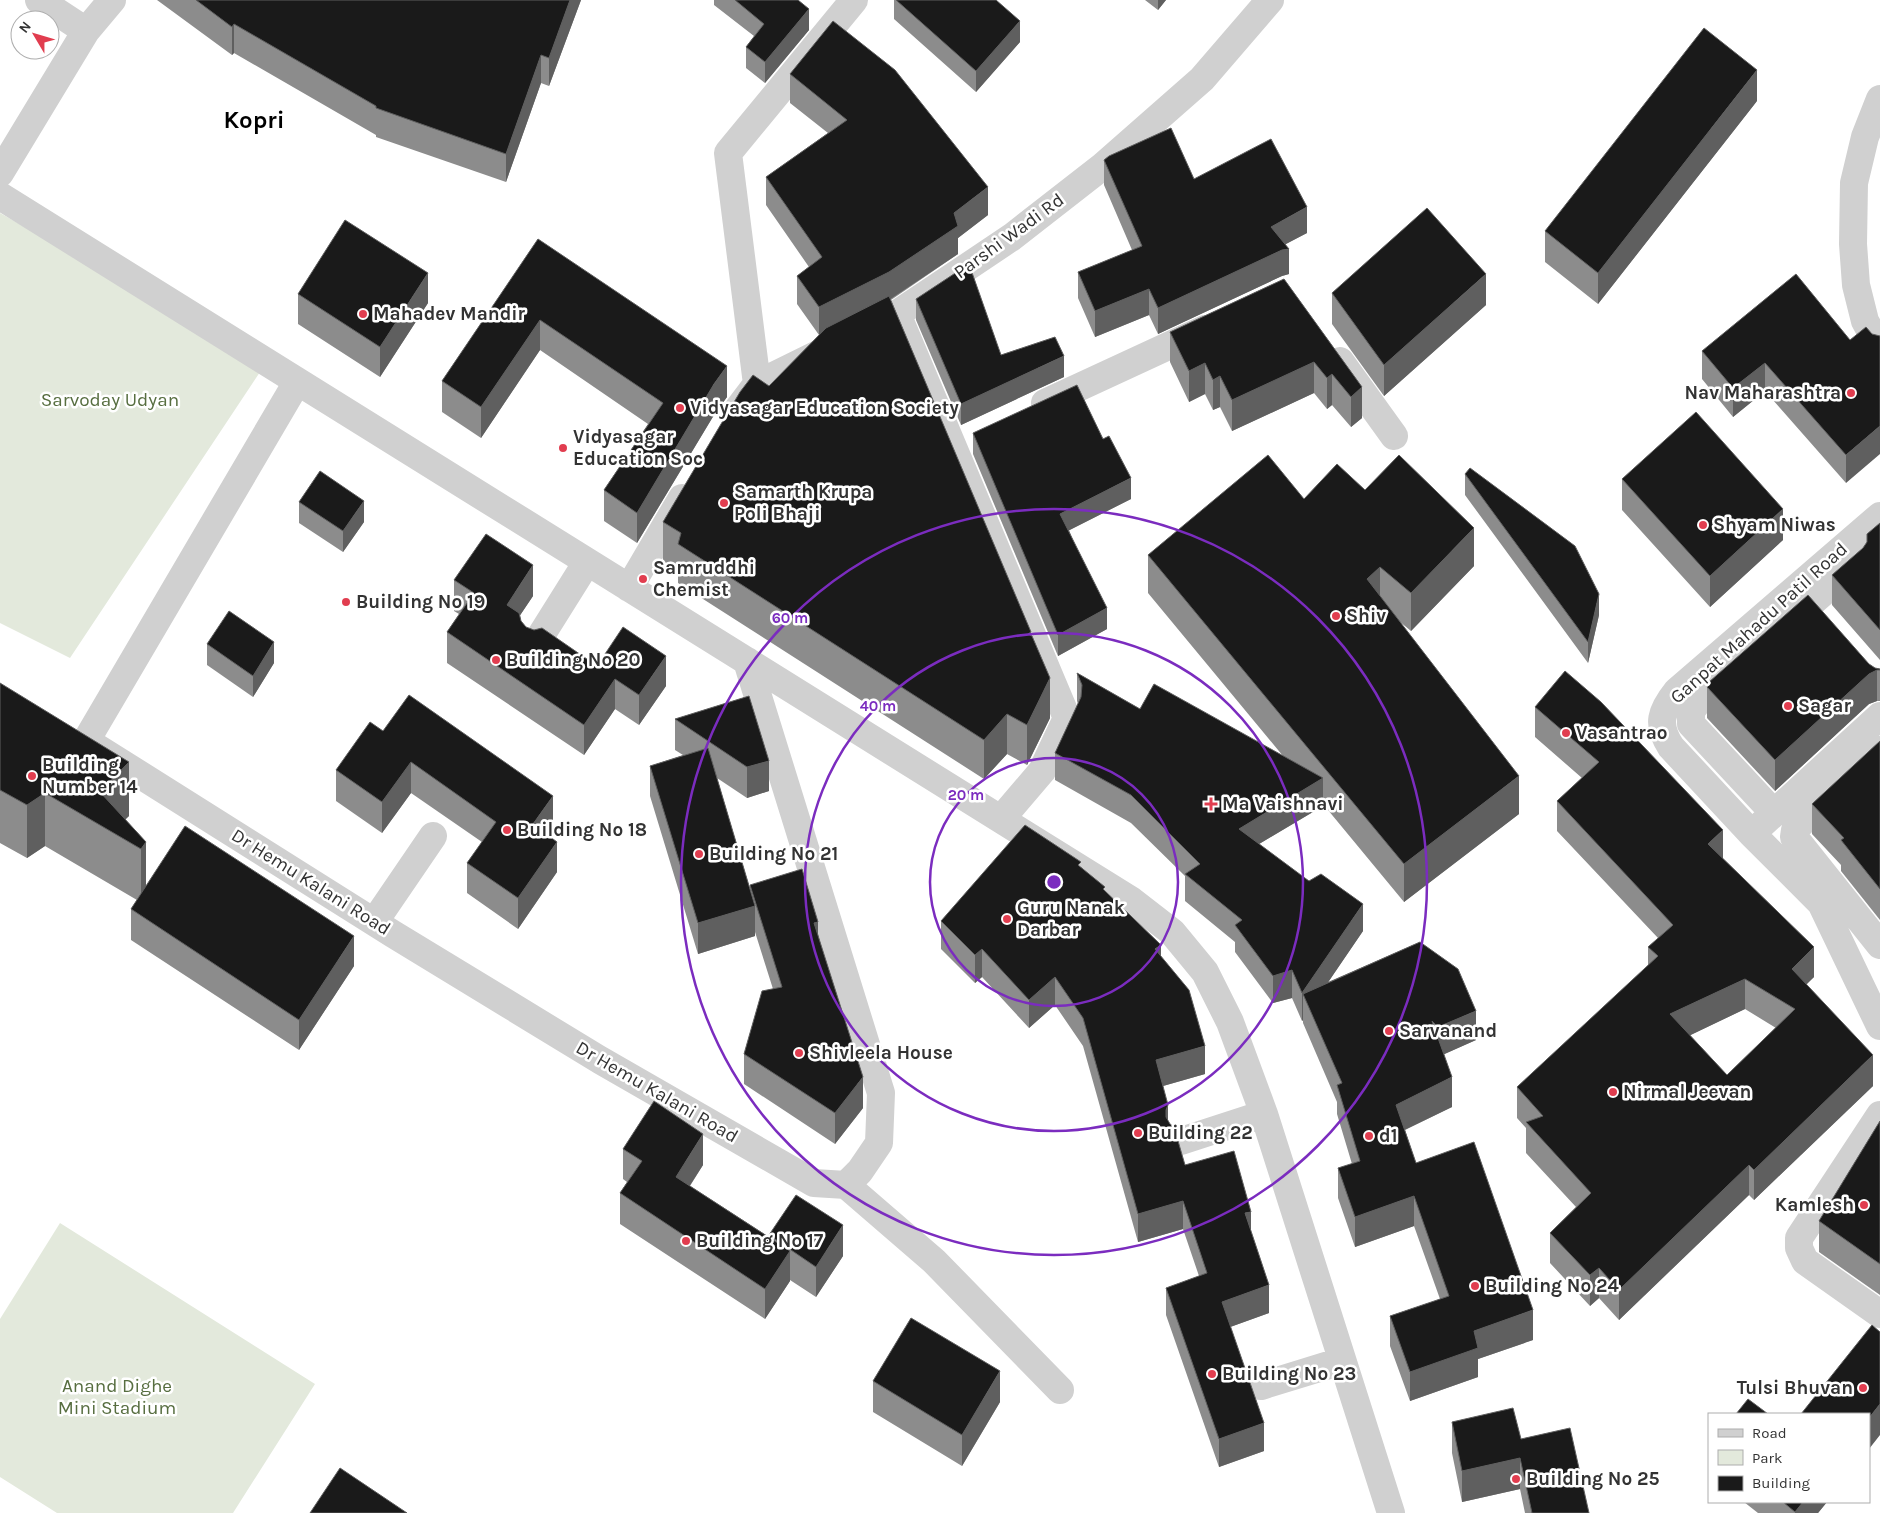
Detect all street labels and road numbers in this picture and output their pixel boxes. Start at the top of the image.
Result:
street label: Parshi Wadi Rd [950,189,1068,283]
street label: Ganpat Mahadu Patil Road [1666,538,1852,708]
street label: Dr Hemu Kalani Road [227,824,395,940]
street label: Dr Hemu Kalani Road [572,1037,742,1147]

